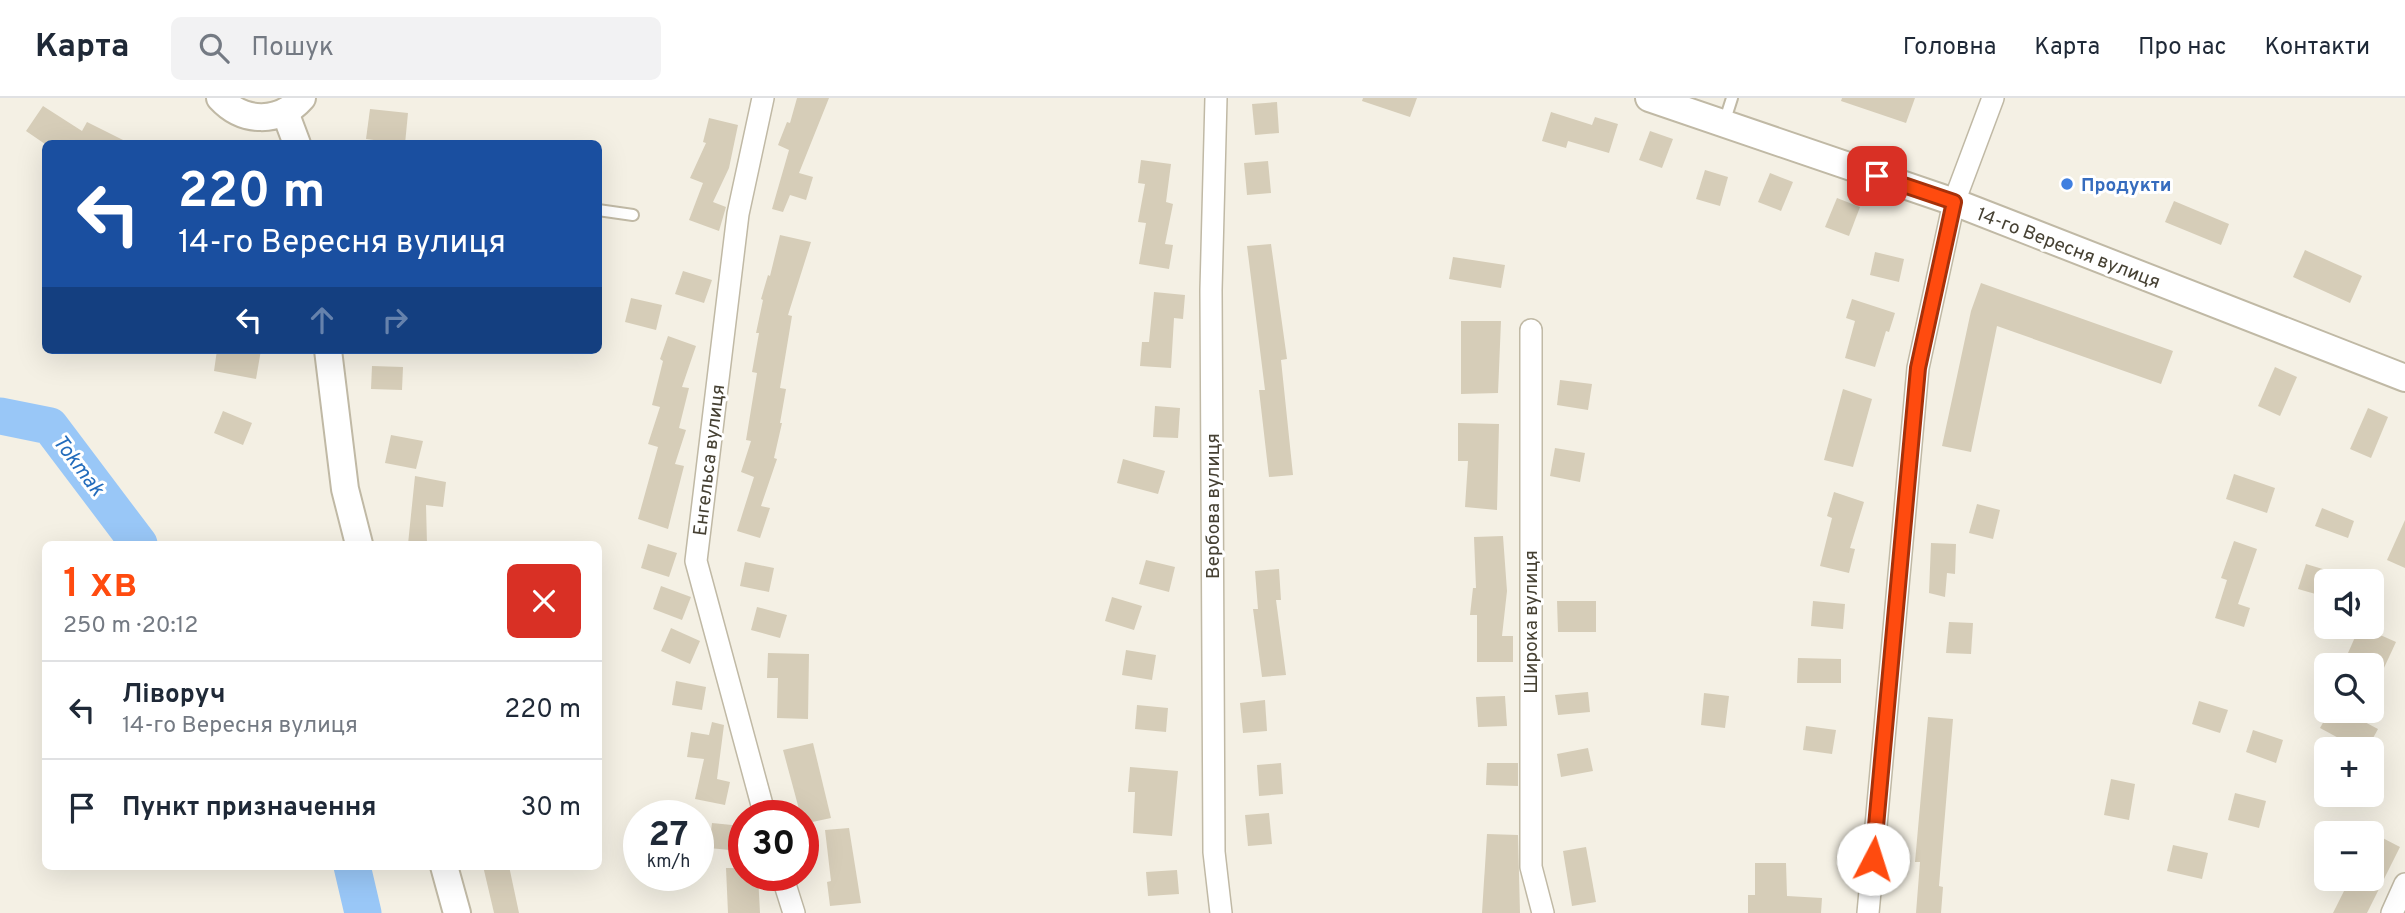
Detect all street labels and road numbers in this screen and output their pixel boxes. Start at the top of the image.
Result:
street label: 14-го Вересня вулиця [1973,203,2163,295]
street label: Енгельса вулиця [689,383,731,537]
street label: Вербова вулиця [1202,433,1226,579]
street label: Широка вулиця [1520,550,1544,694]

